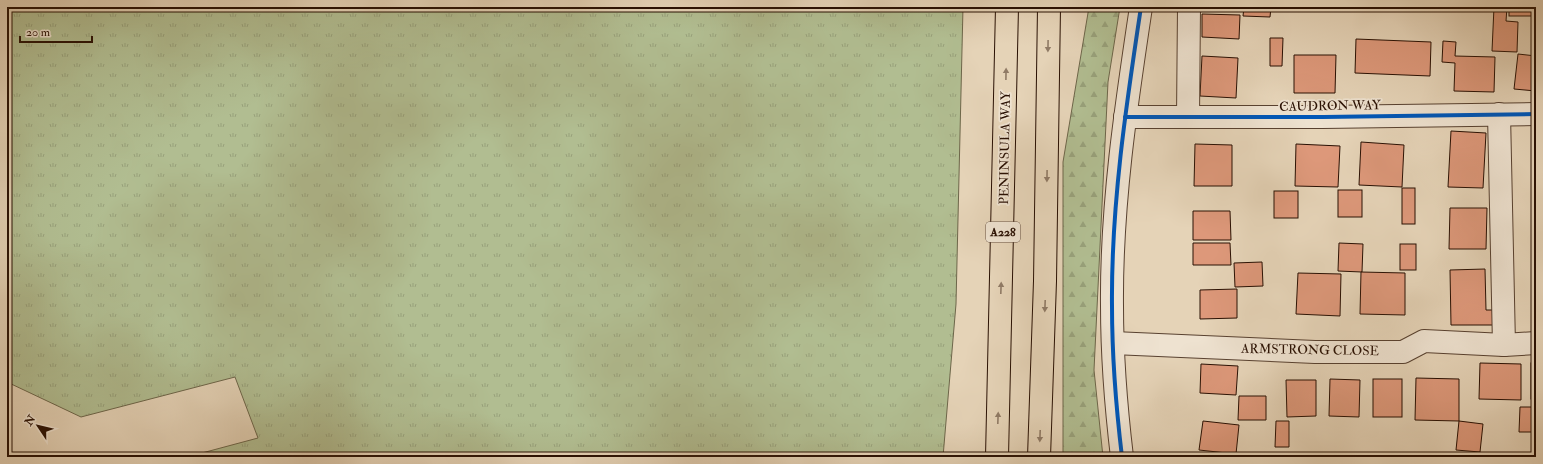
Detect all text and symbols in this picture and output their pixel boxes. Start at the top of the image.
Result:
scale bar [20,18,92,44]
text: 20 m [26,25,51,40]
one-way arrow [1045,40,1051,53]
one-way arrow [1003,67,1009,80]
street label: PENINSULA WAY [996,90,1014,205]
street label: CAUDRON WAY [1279,97,1382,115]
one-way arrow [1044,170,1050,183]
road number: A228 [986,222,1020,242]
one-way arrow [998,282,1005,294]
one-way arrow [1041,300,1048,312]
street label: ARMSTRONG CLOSE [1240,341,1379,359]
north arrow [18,406,58,446]
text: N [21,412,39,429]
one-way arrow [994,412,1001,424]
one-way arrow [1037,430,1043,443]

